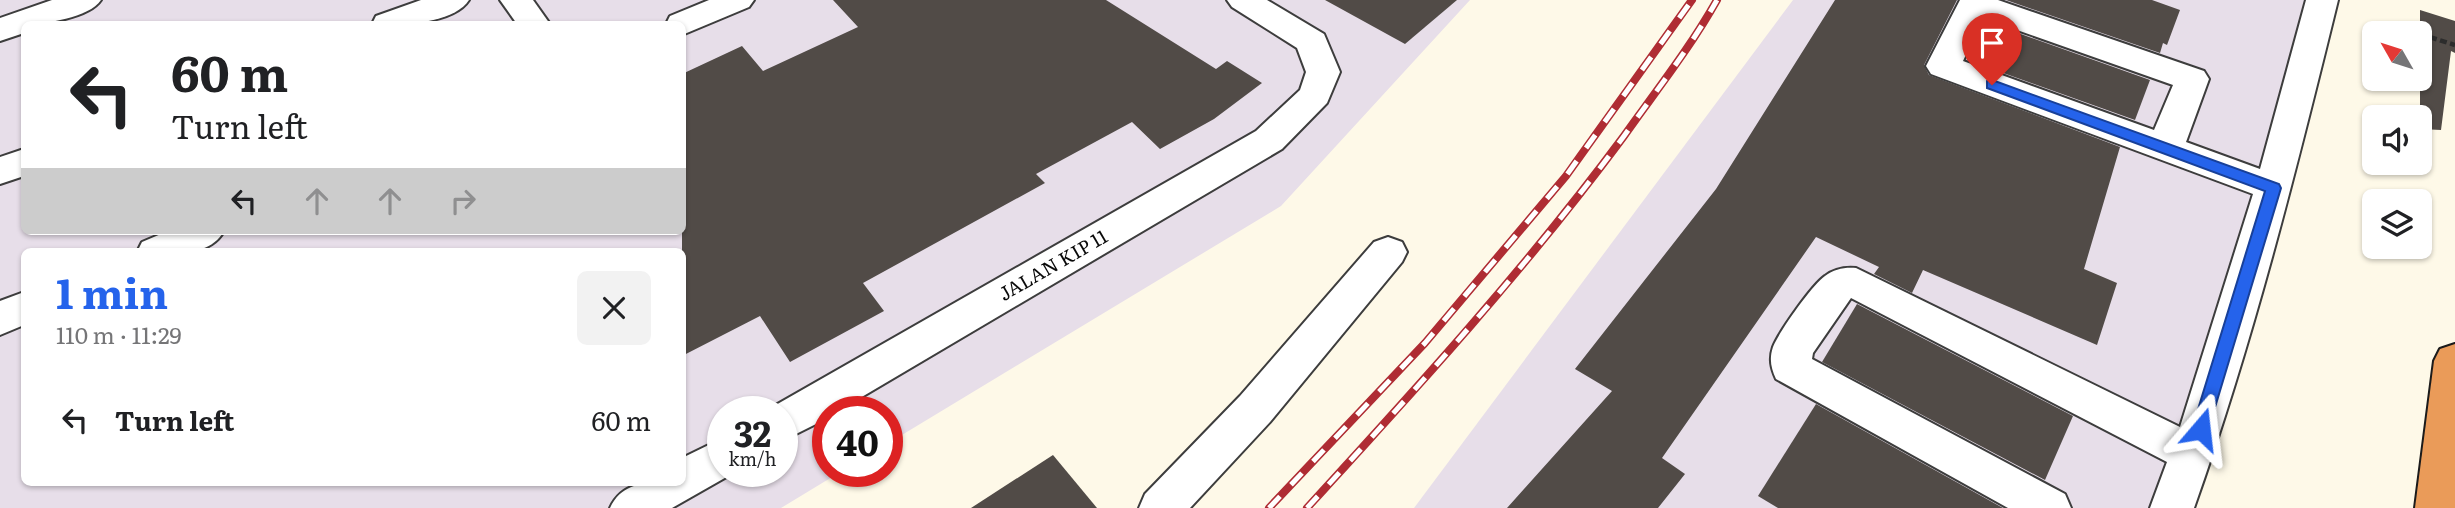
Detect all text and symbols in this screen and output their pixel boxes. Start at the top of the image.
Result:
pin [1962,13,2022,85]
north arrow [2362,21,2432,91]
map controls [2362,21,2432,259]
icon: arrive [1973,24,2011,62]
text: 60 m [171,34,288,107]
icon: left [56,49,147,140]
text: Turn left [171,101,308,149]
button: sound [2362,105,2432,175]
icon: left [225,182,263,220]
icon: ahead [298,182,336,220]
icon: ahead [371,182,409,220]
icon: right [444,182,482,220]
button: layers [2362,189,2432,259]
street label: JALAN KIP 11 [993,221,1112,307]
text: 1 min [56,260,168,322]
button: close [577,271,651,345]
text: 110 m · 11:29 [56,317,182,351]
position arrow [2164,392,2238,466]
speed limit sign: 40 [812,396,903,487]
text: Turn left [115,400,234,439]
text: 60 m [592,400,651,439]
icon: left [56,401,94,439]
text: 32 [734,406,771,458]
text: km/h [729,445,776,472]

